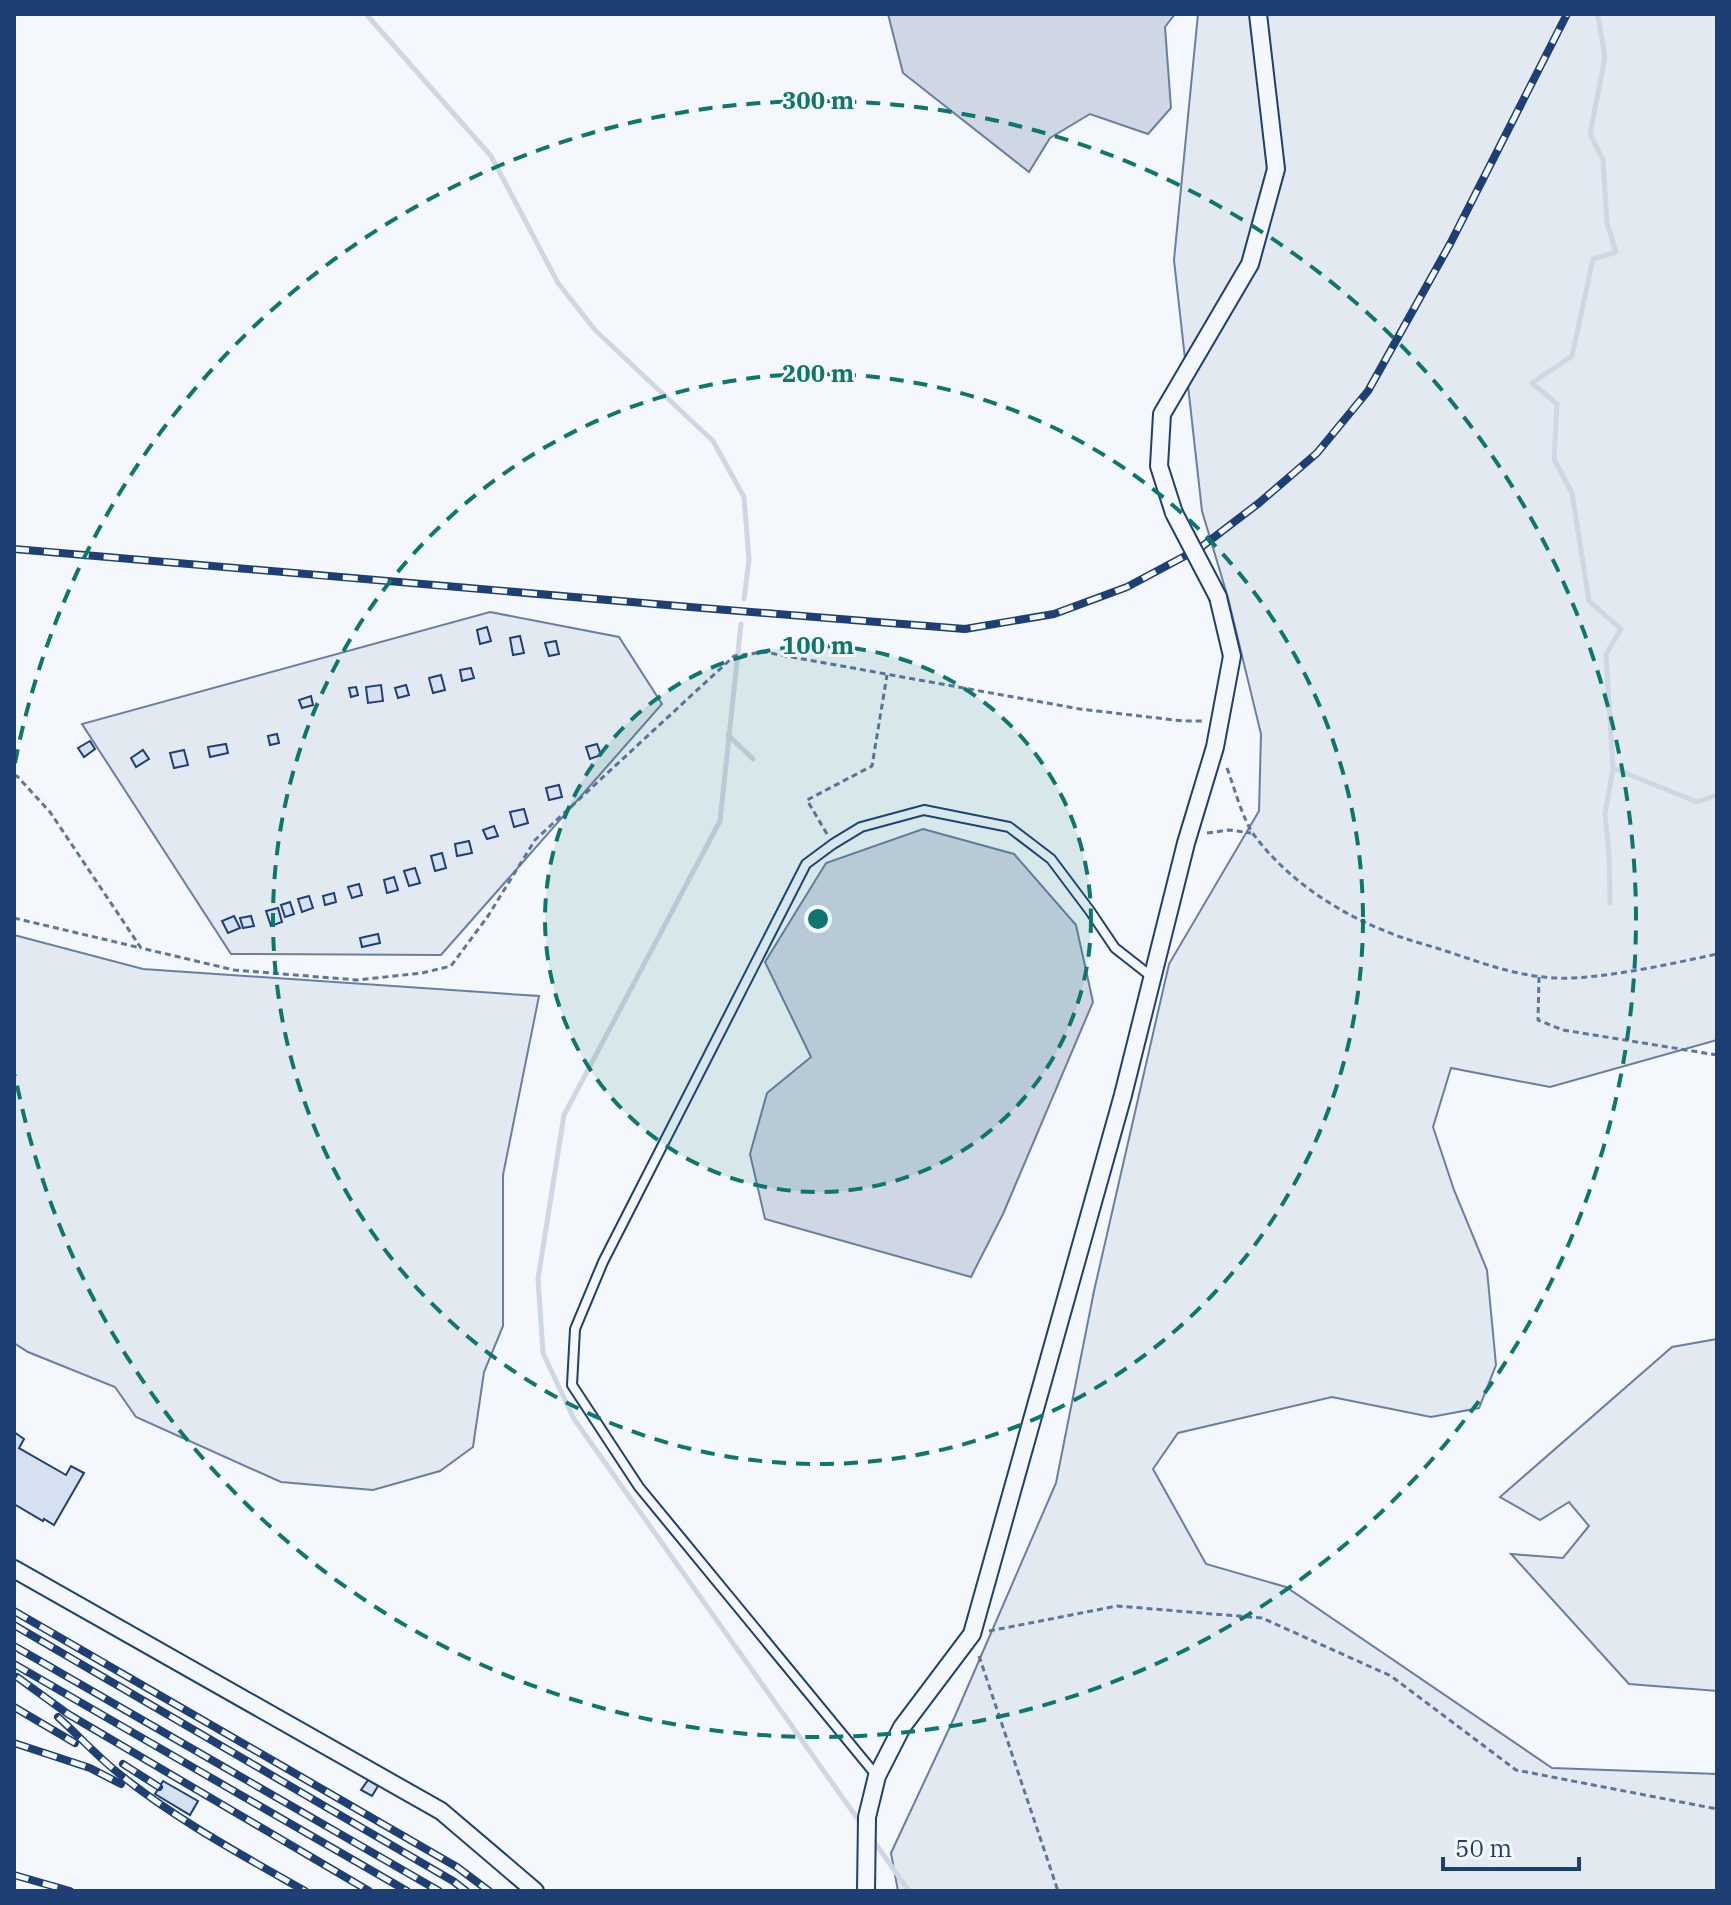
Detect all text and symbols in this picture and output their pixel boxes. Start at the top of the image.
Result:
text: 300 m [782,84,854,116]
text: 200 m [782,357,854,389]
text: 100 m [782,629,854,661]
centre of rings [804,905,832,933]
scale bar [1443,1821,1579,1871]
text: 50 m [1455,1832,1512,1864]

